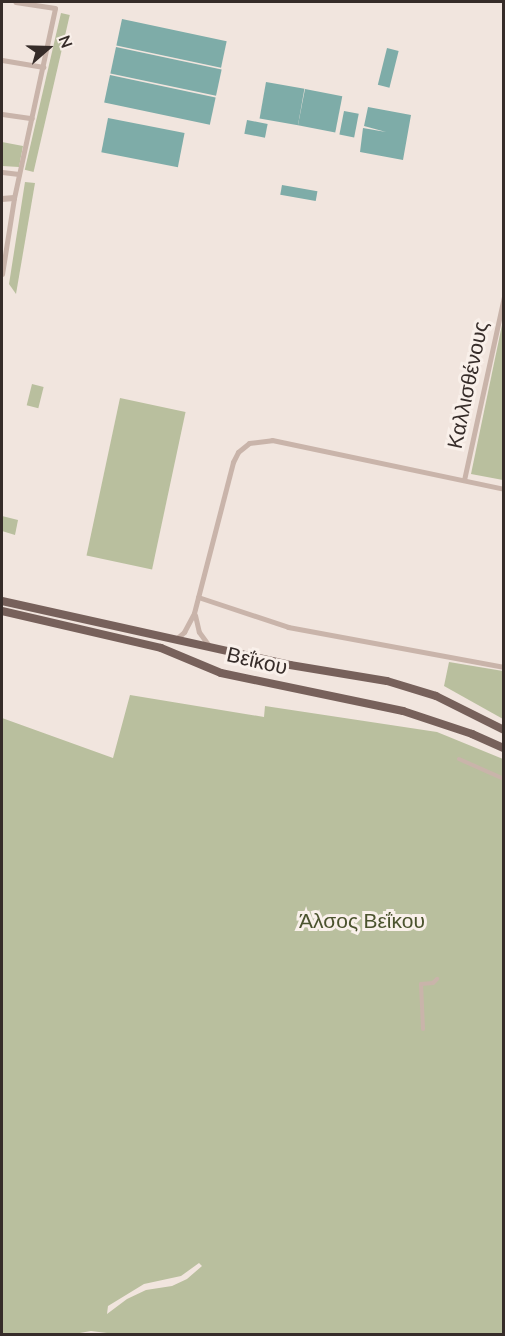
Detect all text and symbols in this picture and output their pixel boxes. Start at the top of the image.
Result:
north arrow [18,18,78,78]
text: N [53,32,77,51]
street label: Καλλισθένους [442,319,494,451]
street label: Βεΐκου [224,642,290,680]
park label: Άλσος Βεΐκου [299,908,425,934]

